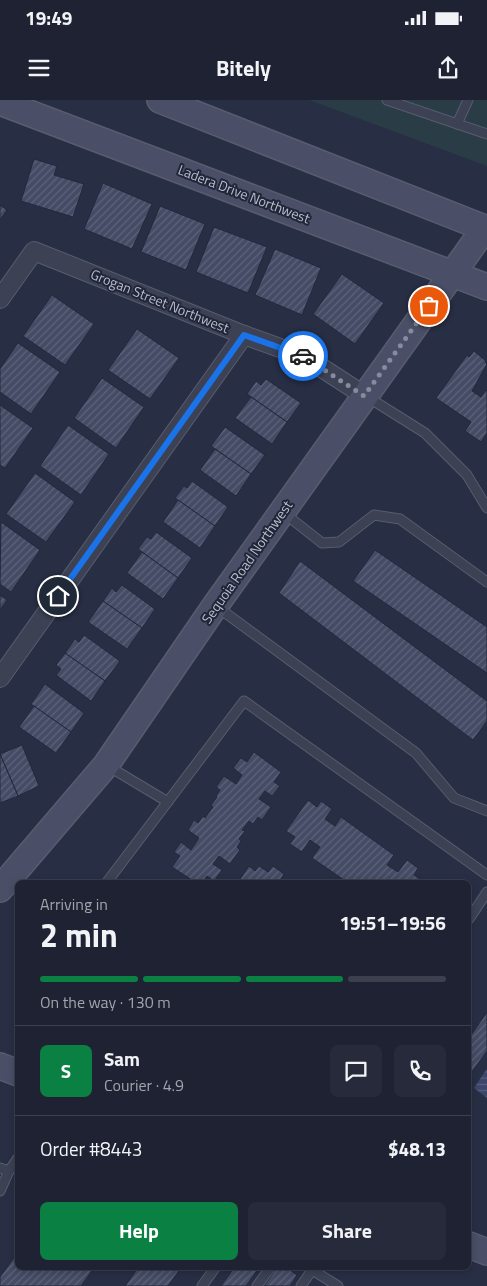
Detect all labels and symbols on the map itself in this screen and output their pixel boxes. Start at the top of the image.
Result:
street label: Ladera Drive Northwest [175,159,313,228]
street label: Grogan Street Northwest [88,263,233,338]
pin [408,285,450,327]
courier [278,331,328,381]
street label: Sequoia Road Northwest [196,496,297,628]
pin [37,575,79,617]

